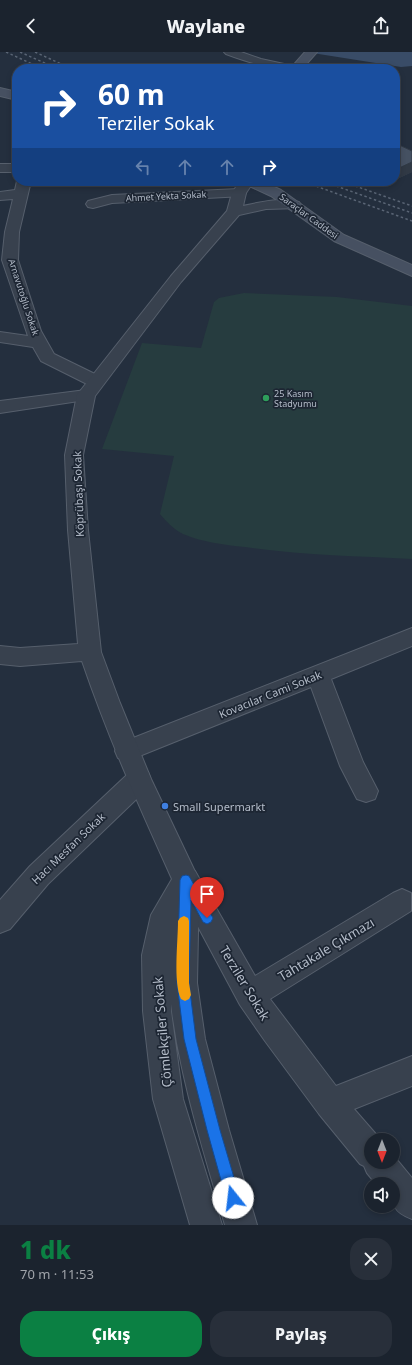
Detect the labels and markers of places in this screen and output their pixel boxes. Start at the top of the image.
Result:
place label: 25 Kasım Stadyumu [274,387,317,410]
marker: 25 Kasım Stadyumu [261,393,271,403]
place label: Small Supermarkt [173,799,265,814]
marker: Small Supermarkt [160,801,170,811]
pin [190,877,224,918]

